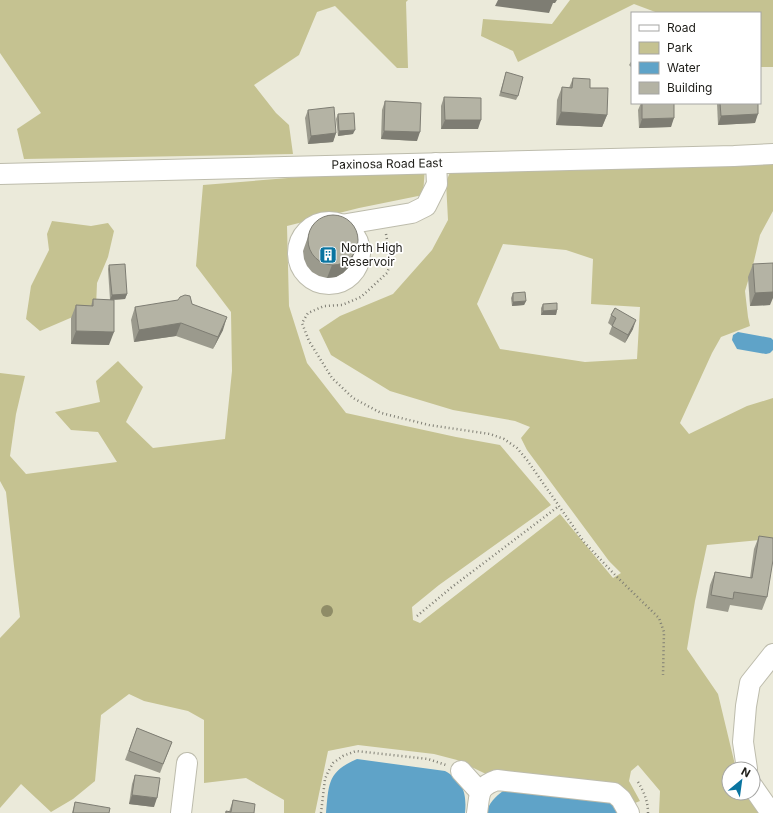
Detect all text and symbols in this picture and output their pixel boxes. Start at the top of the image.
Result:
legend [631,12,761,104]
text: Road [667,20,696,35]
text: Park [667,40,693,55]
text: Water [667,60,701,75]
text: Building [667,80,712,95]
street label: Paxinosa Road East [331,155,443,172]
place label: North High Reservoir [341,240,403,269]
building icon: North High Reservoir [318,245,338,265]
north arrow [721,761,761,801]
text: N [739,764,753,780]

